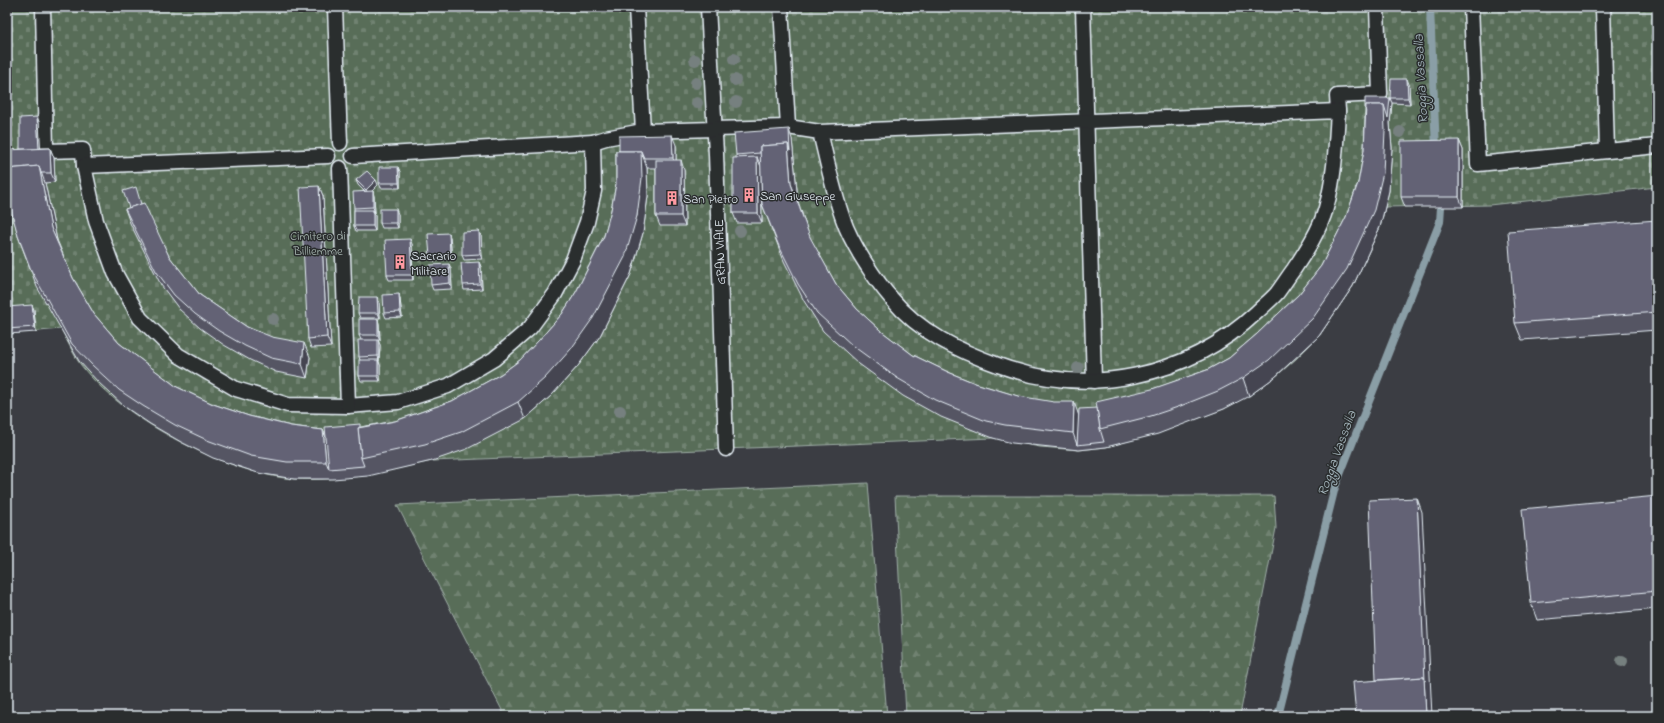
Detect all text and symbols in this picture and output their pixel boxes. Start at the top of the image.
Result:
water label: Roggia Vassalla [1409,33,1434,124]
building icon: San Giuseppe [741,187,757,203]
place label: San Giuseppe [760,187,835,206]
building icon: San Pietro [664,190,680,206]
place label: San Pietro [683,190,738,209]
street label: GRAN VIALE [710,219,731,285]
park label: Cimitero di Billiemme [290,227,346,261]
place label: Sacrario Militare [411,247,457,281]
building icon: Sacrario Militare [392,254,408,270]
water label: Roggia Vassalla [1312,407,1363,499]

